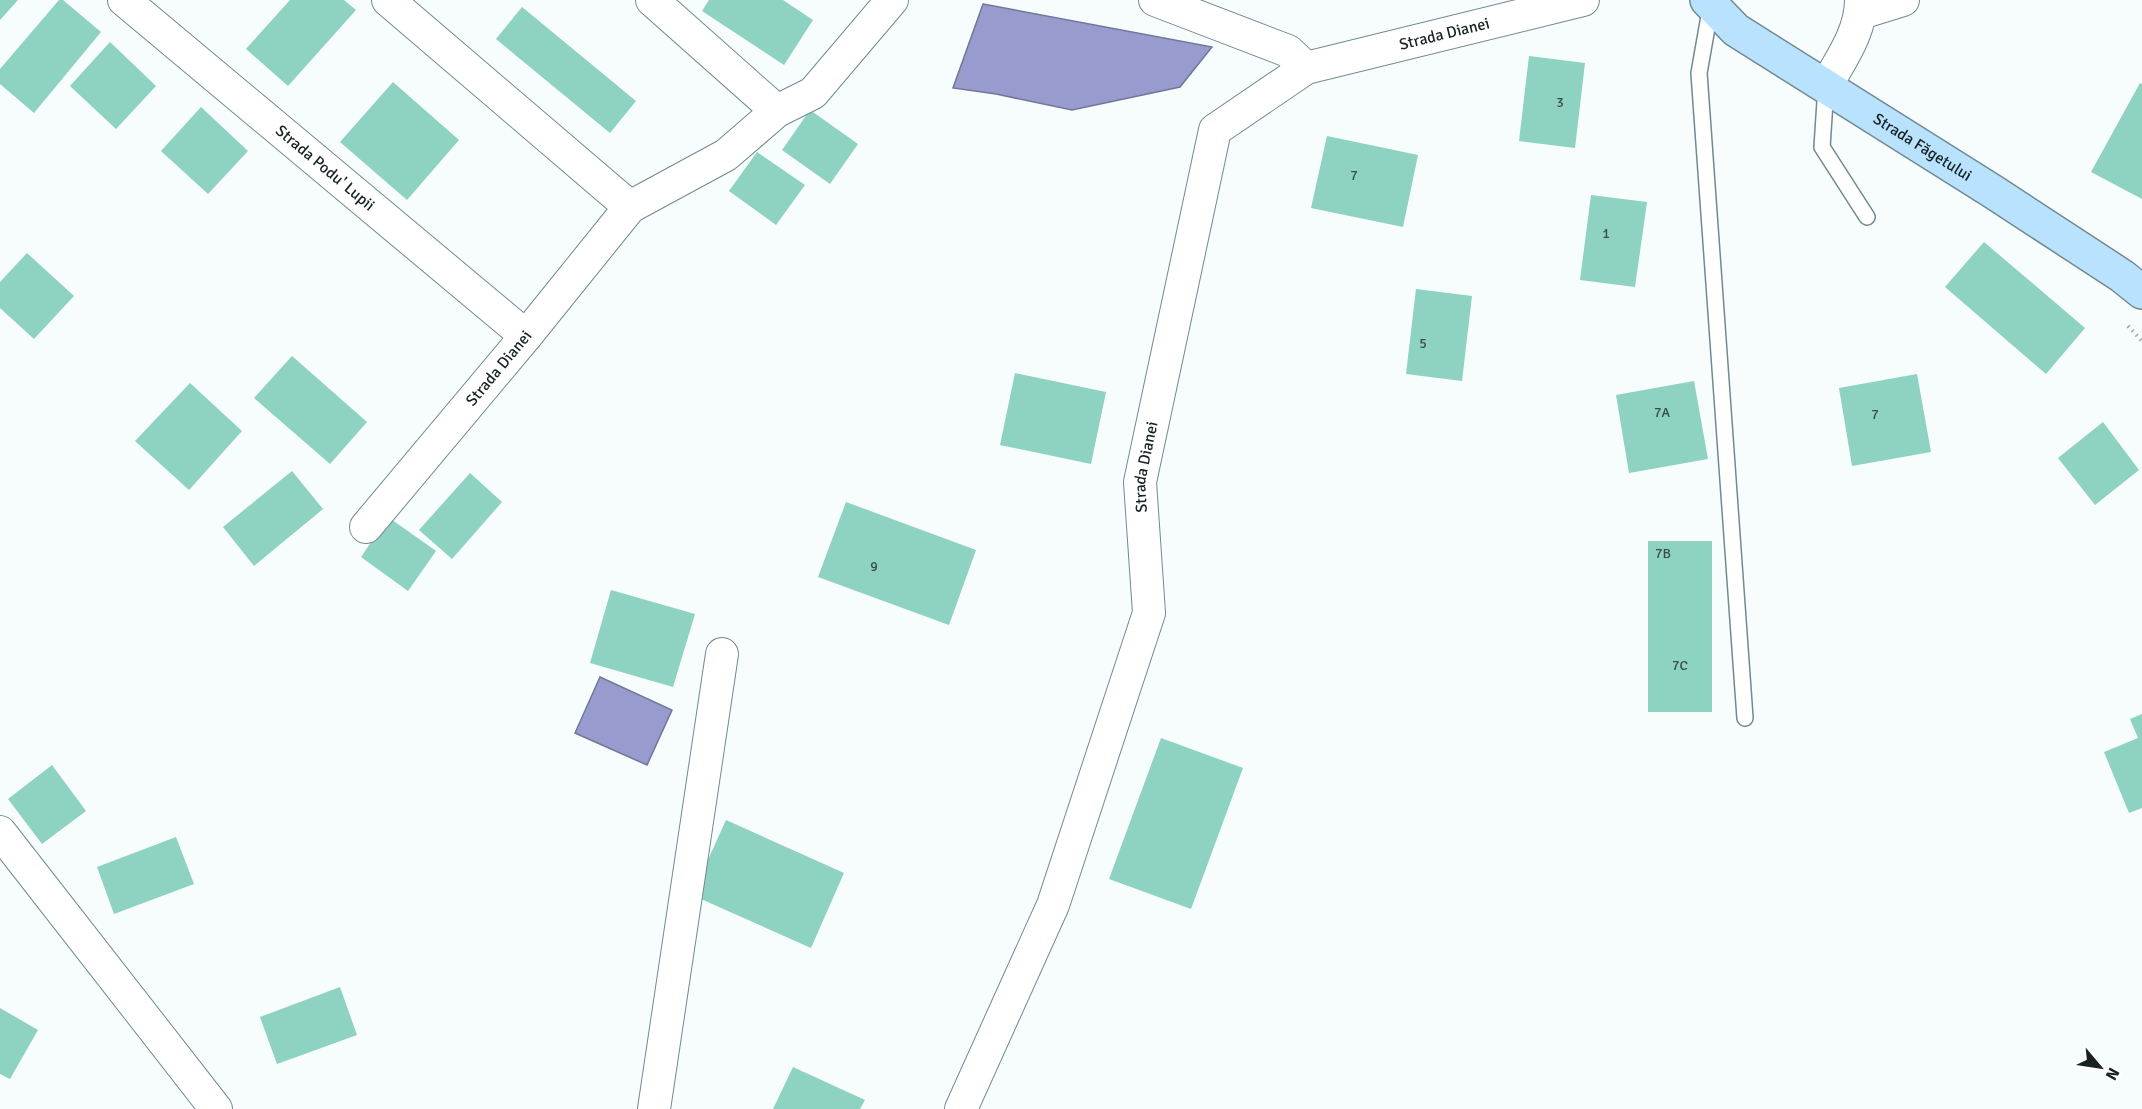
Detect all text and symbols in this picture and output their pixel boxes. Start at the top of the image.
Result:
street label: Strada Dianei [1397,13,1492,55]
house number: 3 [1556,94,1564,111]
street label: Strada Făgetului [1869,109,1976,186]
street label: Strada Podu' Lupii [271,121,379,215]
house number: 7 [1350,167,1358,184]
house number: 1 [1602,225,1610,242]
street label: Strada Dianei [462,327,536,410]
house number: 5 [1419,335,1427,352]
house number: 7A [1654,404,1670,421]
house number: 7 [1871,406,1879,423]
street label: Strada Dianei [1130,420,1163,513]
house number: 7B [1655,545,1671,562]
house number: 9 [870,558,878,575]
house number: 7C [1672,657,1688,674]
north arrow [2070,1037,2130,1097]
text: N [2101,1064,2124,1084]

